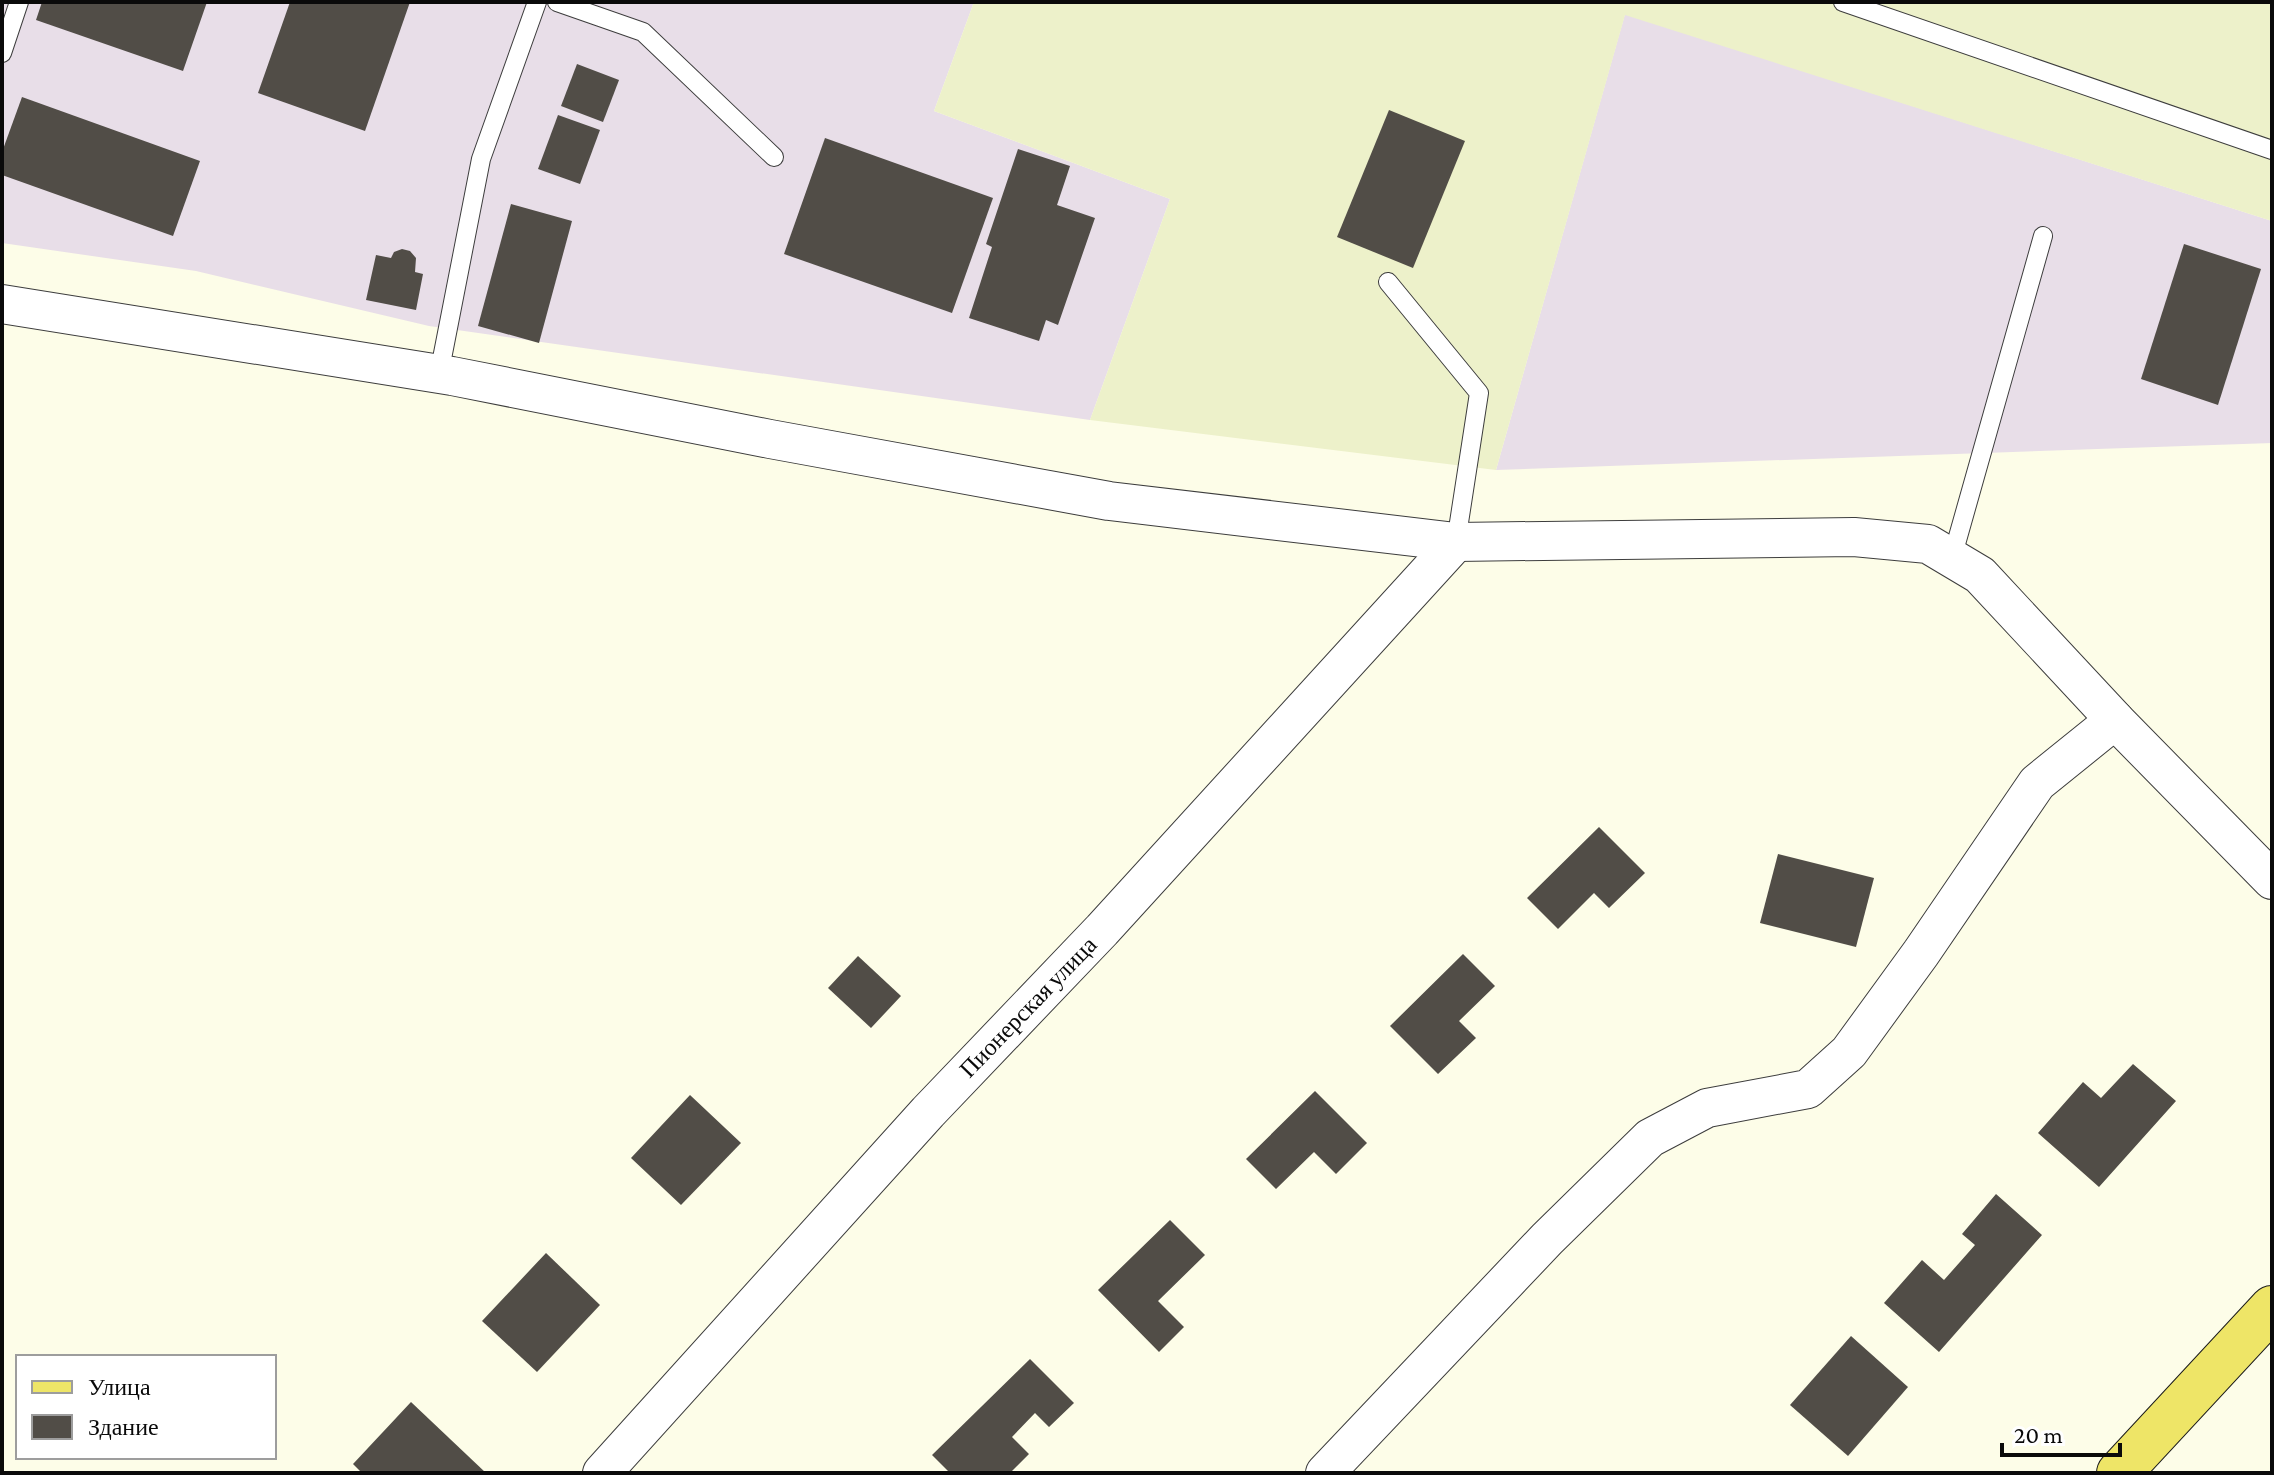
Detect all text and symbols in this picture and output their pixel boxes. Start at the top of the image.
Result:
street label: Пионерская улица [954,930,1102,1083]
legend [16,1355,276,1459]
text: Улица [88,1373,151,1400]
scale bar [2002,1407,2120,1457]
text: Здание [88,1413,159,1440]
text: 20 m [2014,1421,2063,1448]

